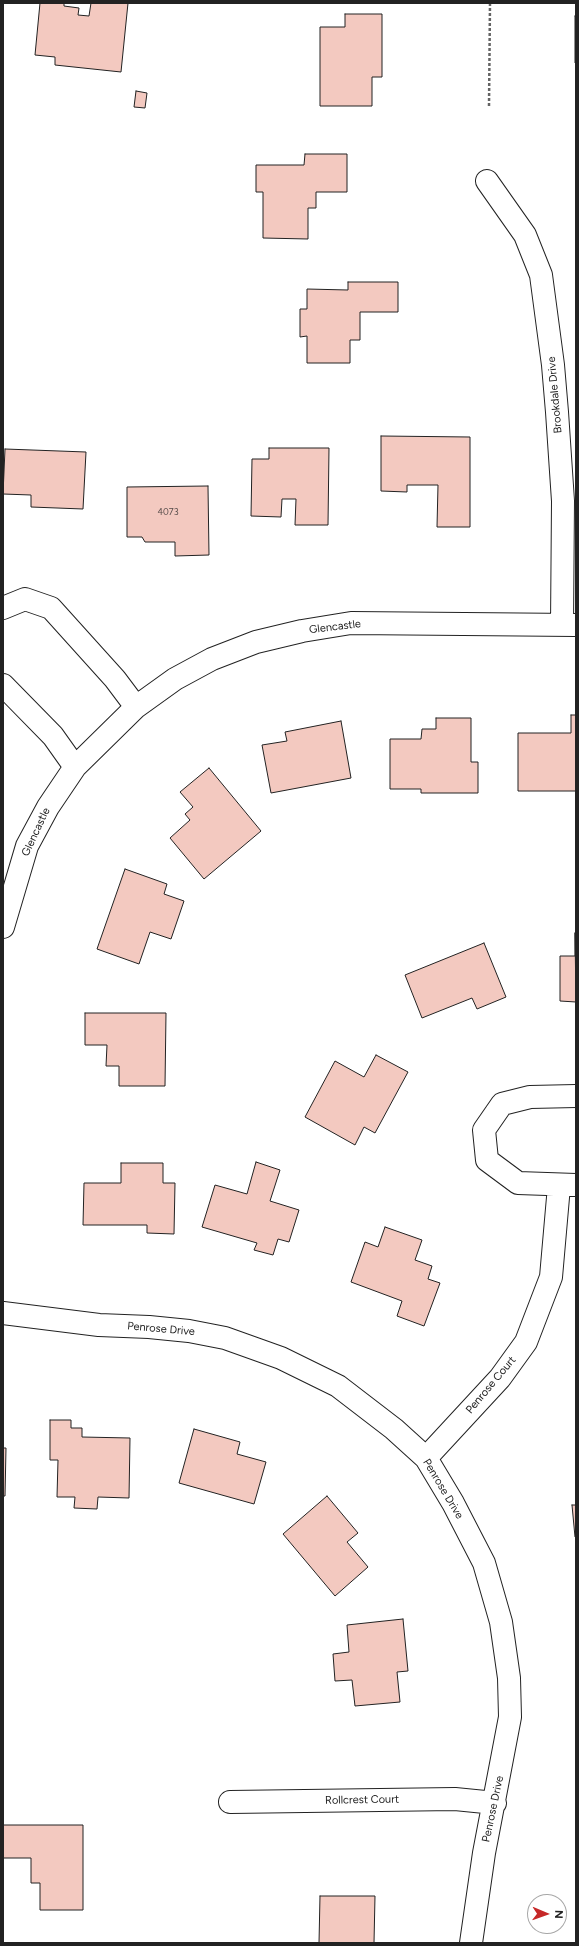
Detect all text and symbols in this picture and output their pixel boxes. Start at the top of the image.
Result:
street label: Brookdale Drive [545,356,565,434]
house number: 4073 [157,507,179,517]
street label: Glencastle [308,617,362,637]
street label: Glencastle [19,806,53,858]
street label: Penrose Drive [127,1319,195,1339]
street label: Penrose Court [463,1354,519,1416]
street label: Penrose Drive [420,1457,466,1521]
street label: Penrose Drive [479,1774,507,1844]
street label: Rollcrest Court [325,1793,399,1807]
north arrow [527,1894,567,1934]
text: N [552,1910,565,1919]

